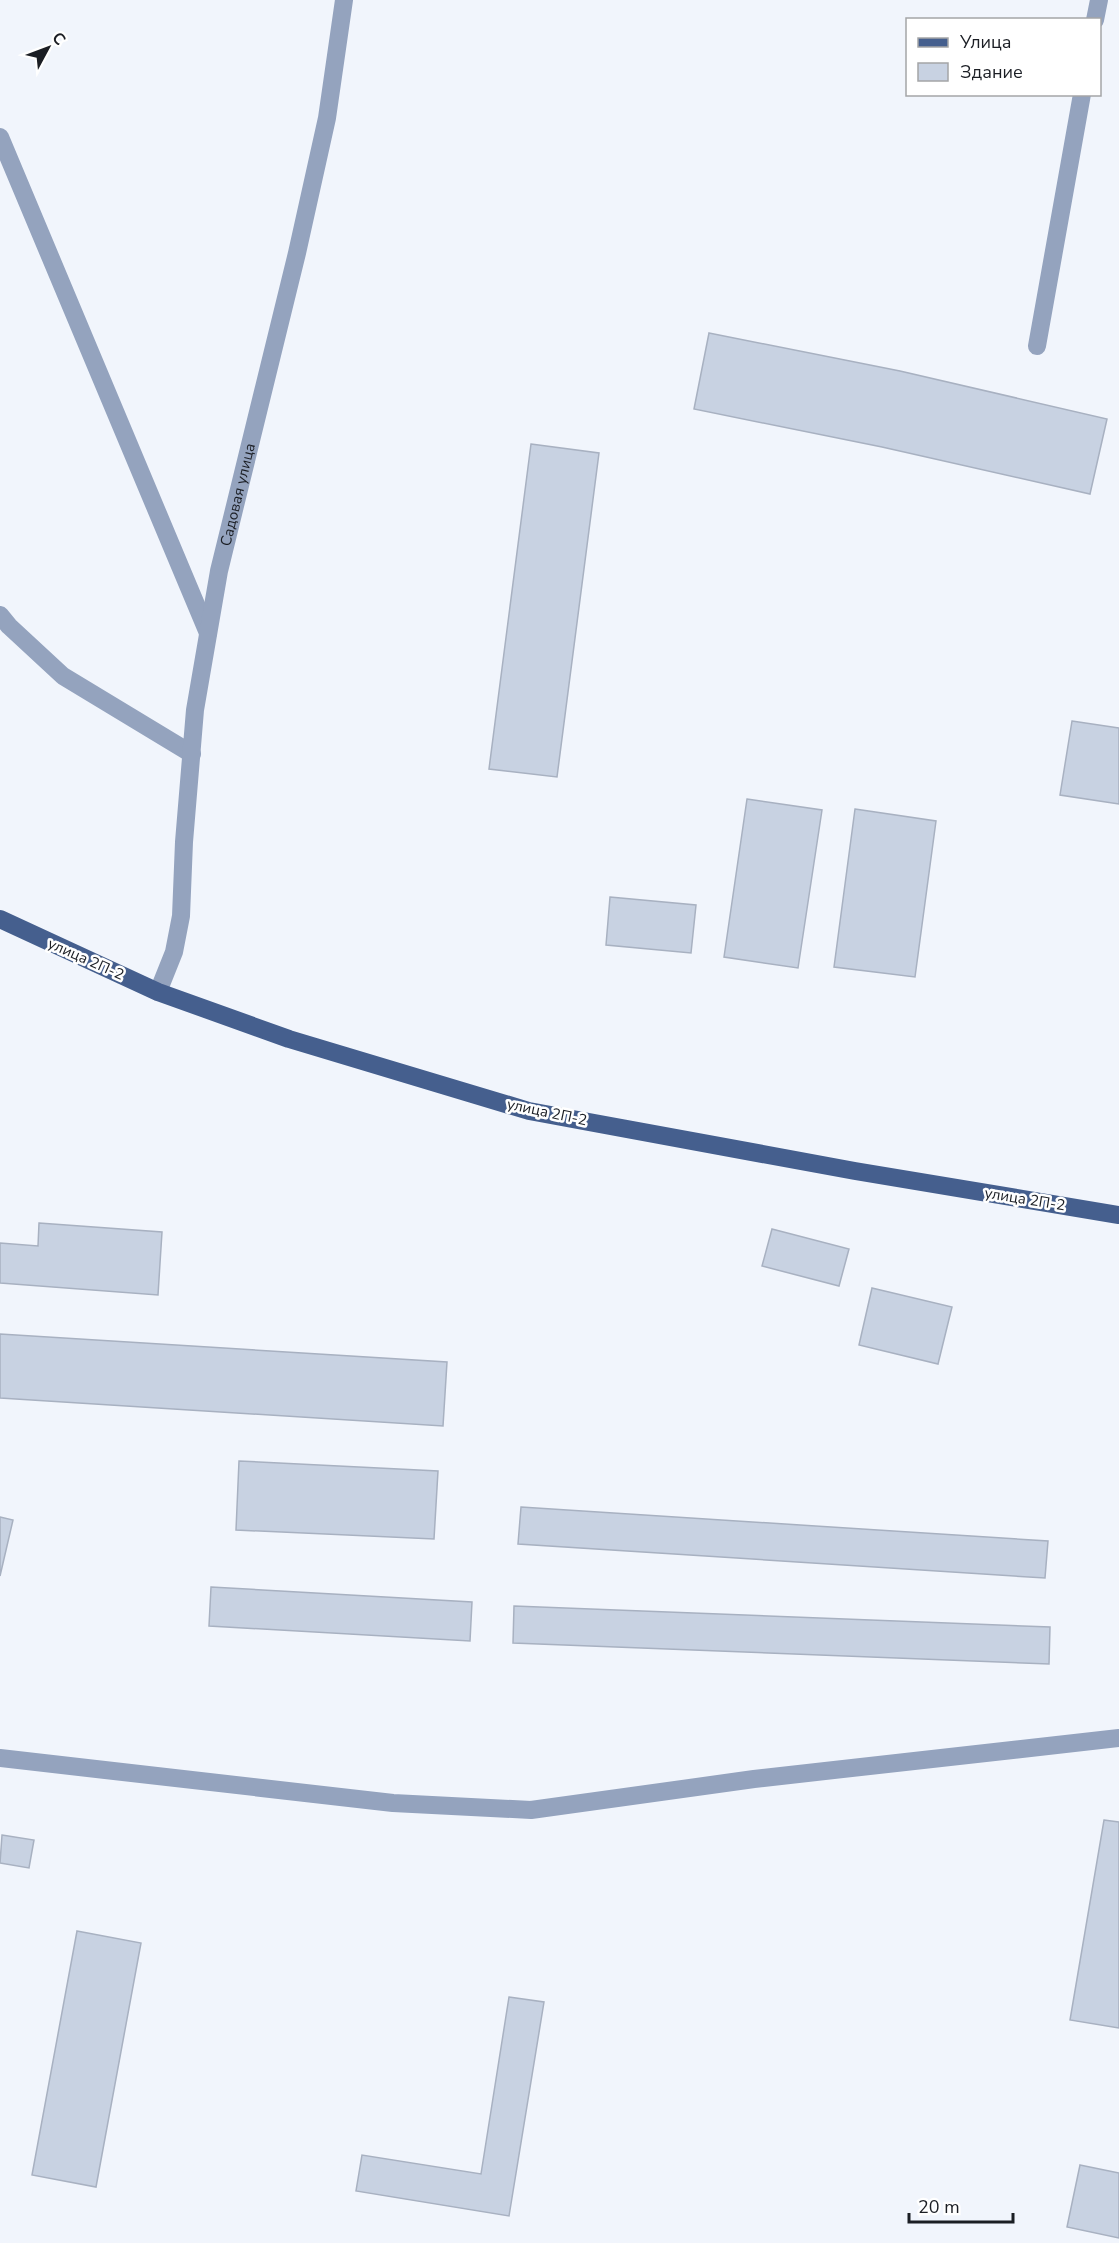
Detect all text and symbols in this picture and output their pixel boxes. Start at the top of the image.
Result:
north arrow [18,18,78,78]
legend [906,18,1101,96]
text: С [47,27,71,50]
text: Улица [959,30,1011,54]
text: Здание [960,60,1023,84]
street label: Садовая улица [215,441,260,548]
street label: улица 2П-2 [45,933,127,985]
street label: улица 2П-2 [505,1094,589,1130]
street label: улица 2П-2 [983,1183,1067,1215]
scale bar [909,2186,1012,2224]
text: 20 m [918,2195,960,2219]

